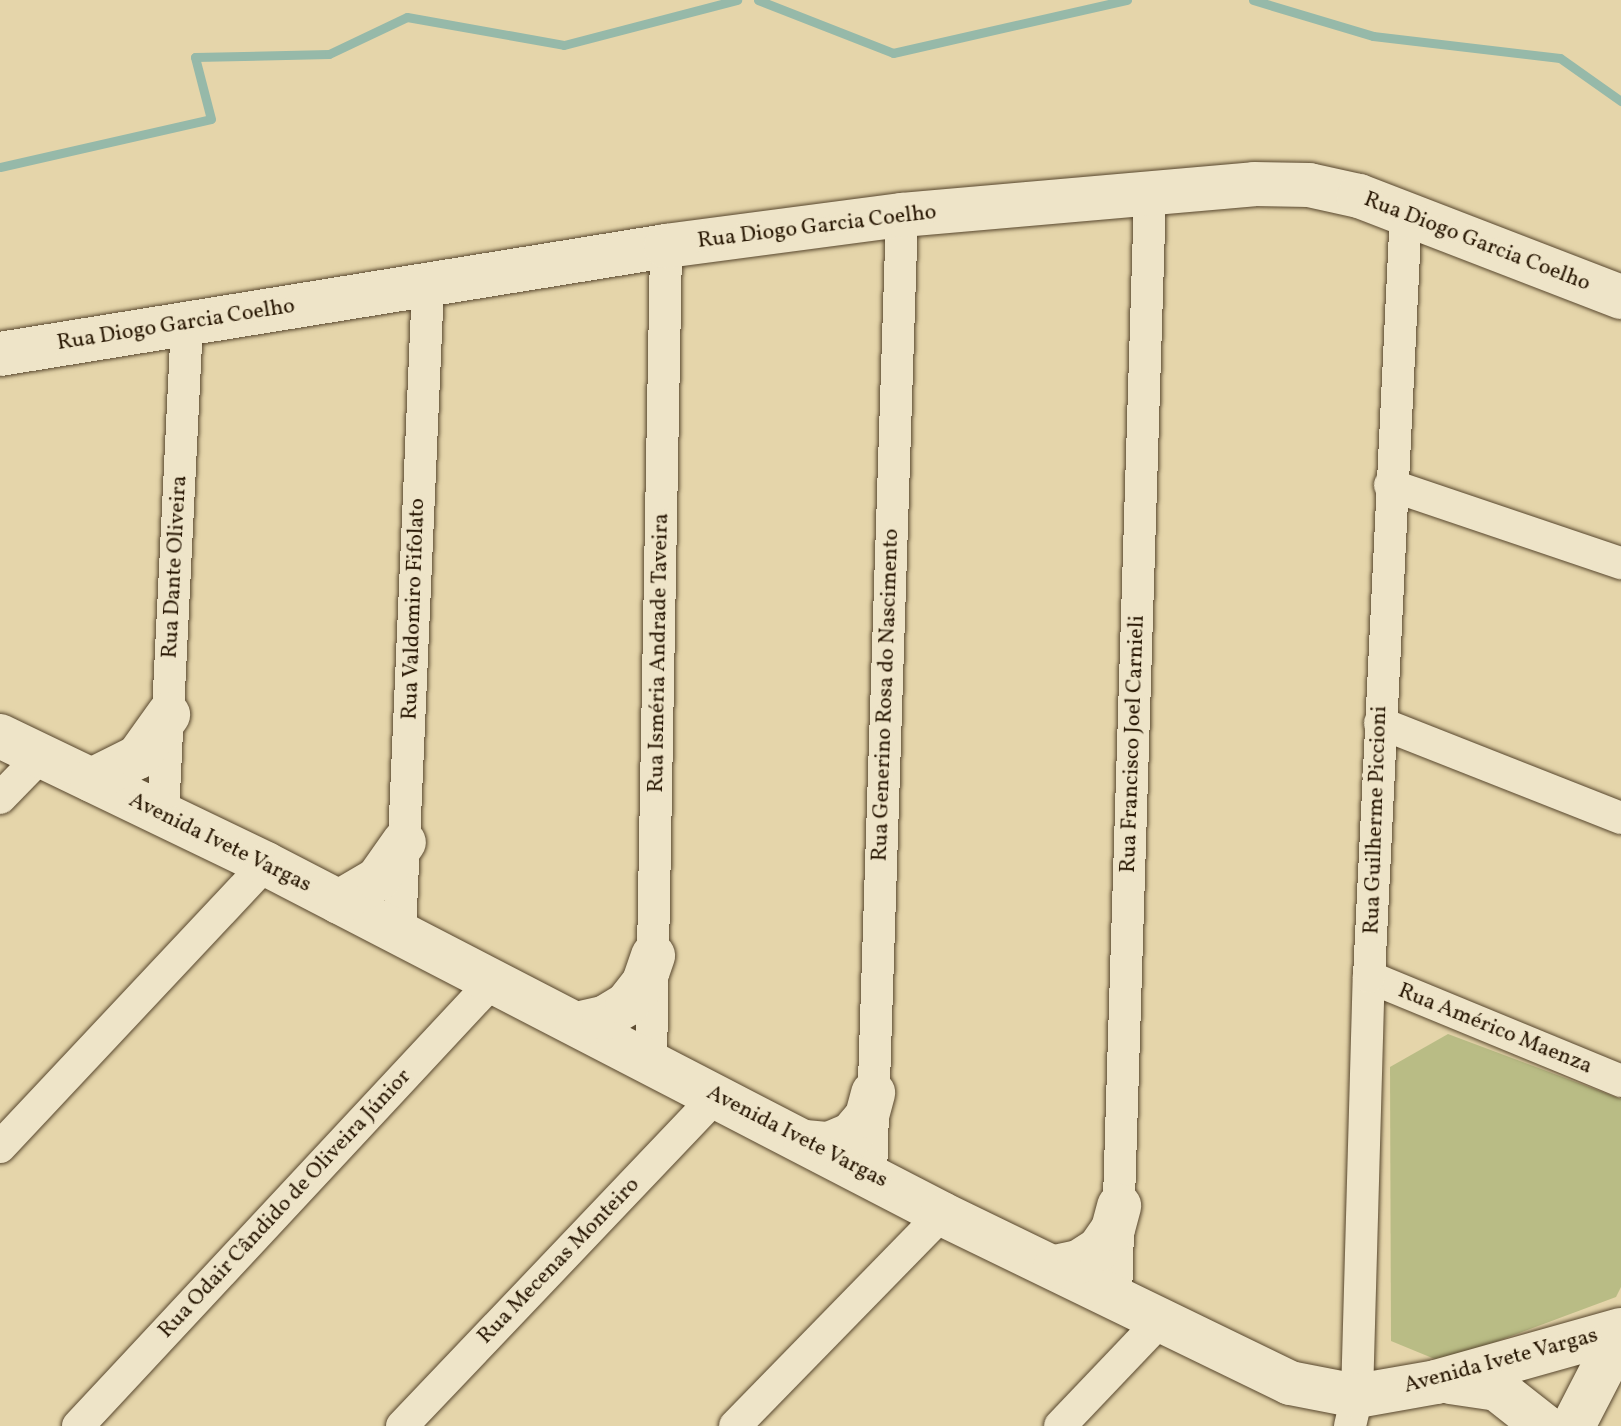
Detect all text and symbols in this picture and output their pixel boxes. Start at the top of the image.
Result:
street label: Rua Diogo Garcia Coelho [1360,187,1594,297]
street label: Rua Diogo Garcia Coelho [696,199,938,255]
street label: Rua Diogo Garcia Coelho [55,293,297,357]
street label: Rua Dante Oliveira [157,475,193,659]
street label: Rua Valdomiro Fifolato [397,497,431,721]
street label: Rua Isméria Andrade Taveira [643,513,675,793]
street label: Rua Generino Rosa do Nascimento [867,528,905,862]
street label: Rua Francisco Joel Carnieli [1115,615,1151,873]
street label: Rua Guilherme Piccioni [1359,705,1393,935]
street label: Avenida Ivete Vargas [124,787,316,899]
street label: Rua Américo Maenza [1394,978,1596,1080]
street label: Rua Odair Cândido de Oliveira Júnior [153,1064,417,1344]
street label: Avenida Ivete Vargas [702,1080,892,1194]
street label: Rua Mecenas Monteiro [472,1172,646,1350]
street label: Avenida Ivete Vargas [1401,1322,1601,1400]

